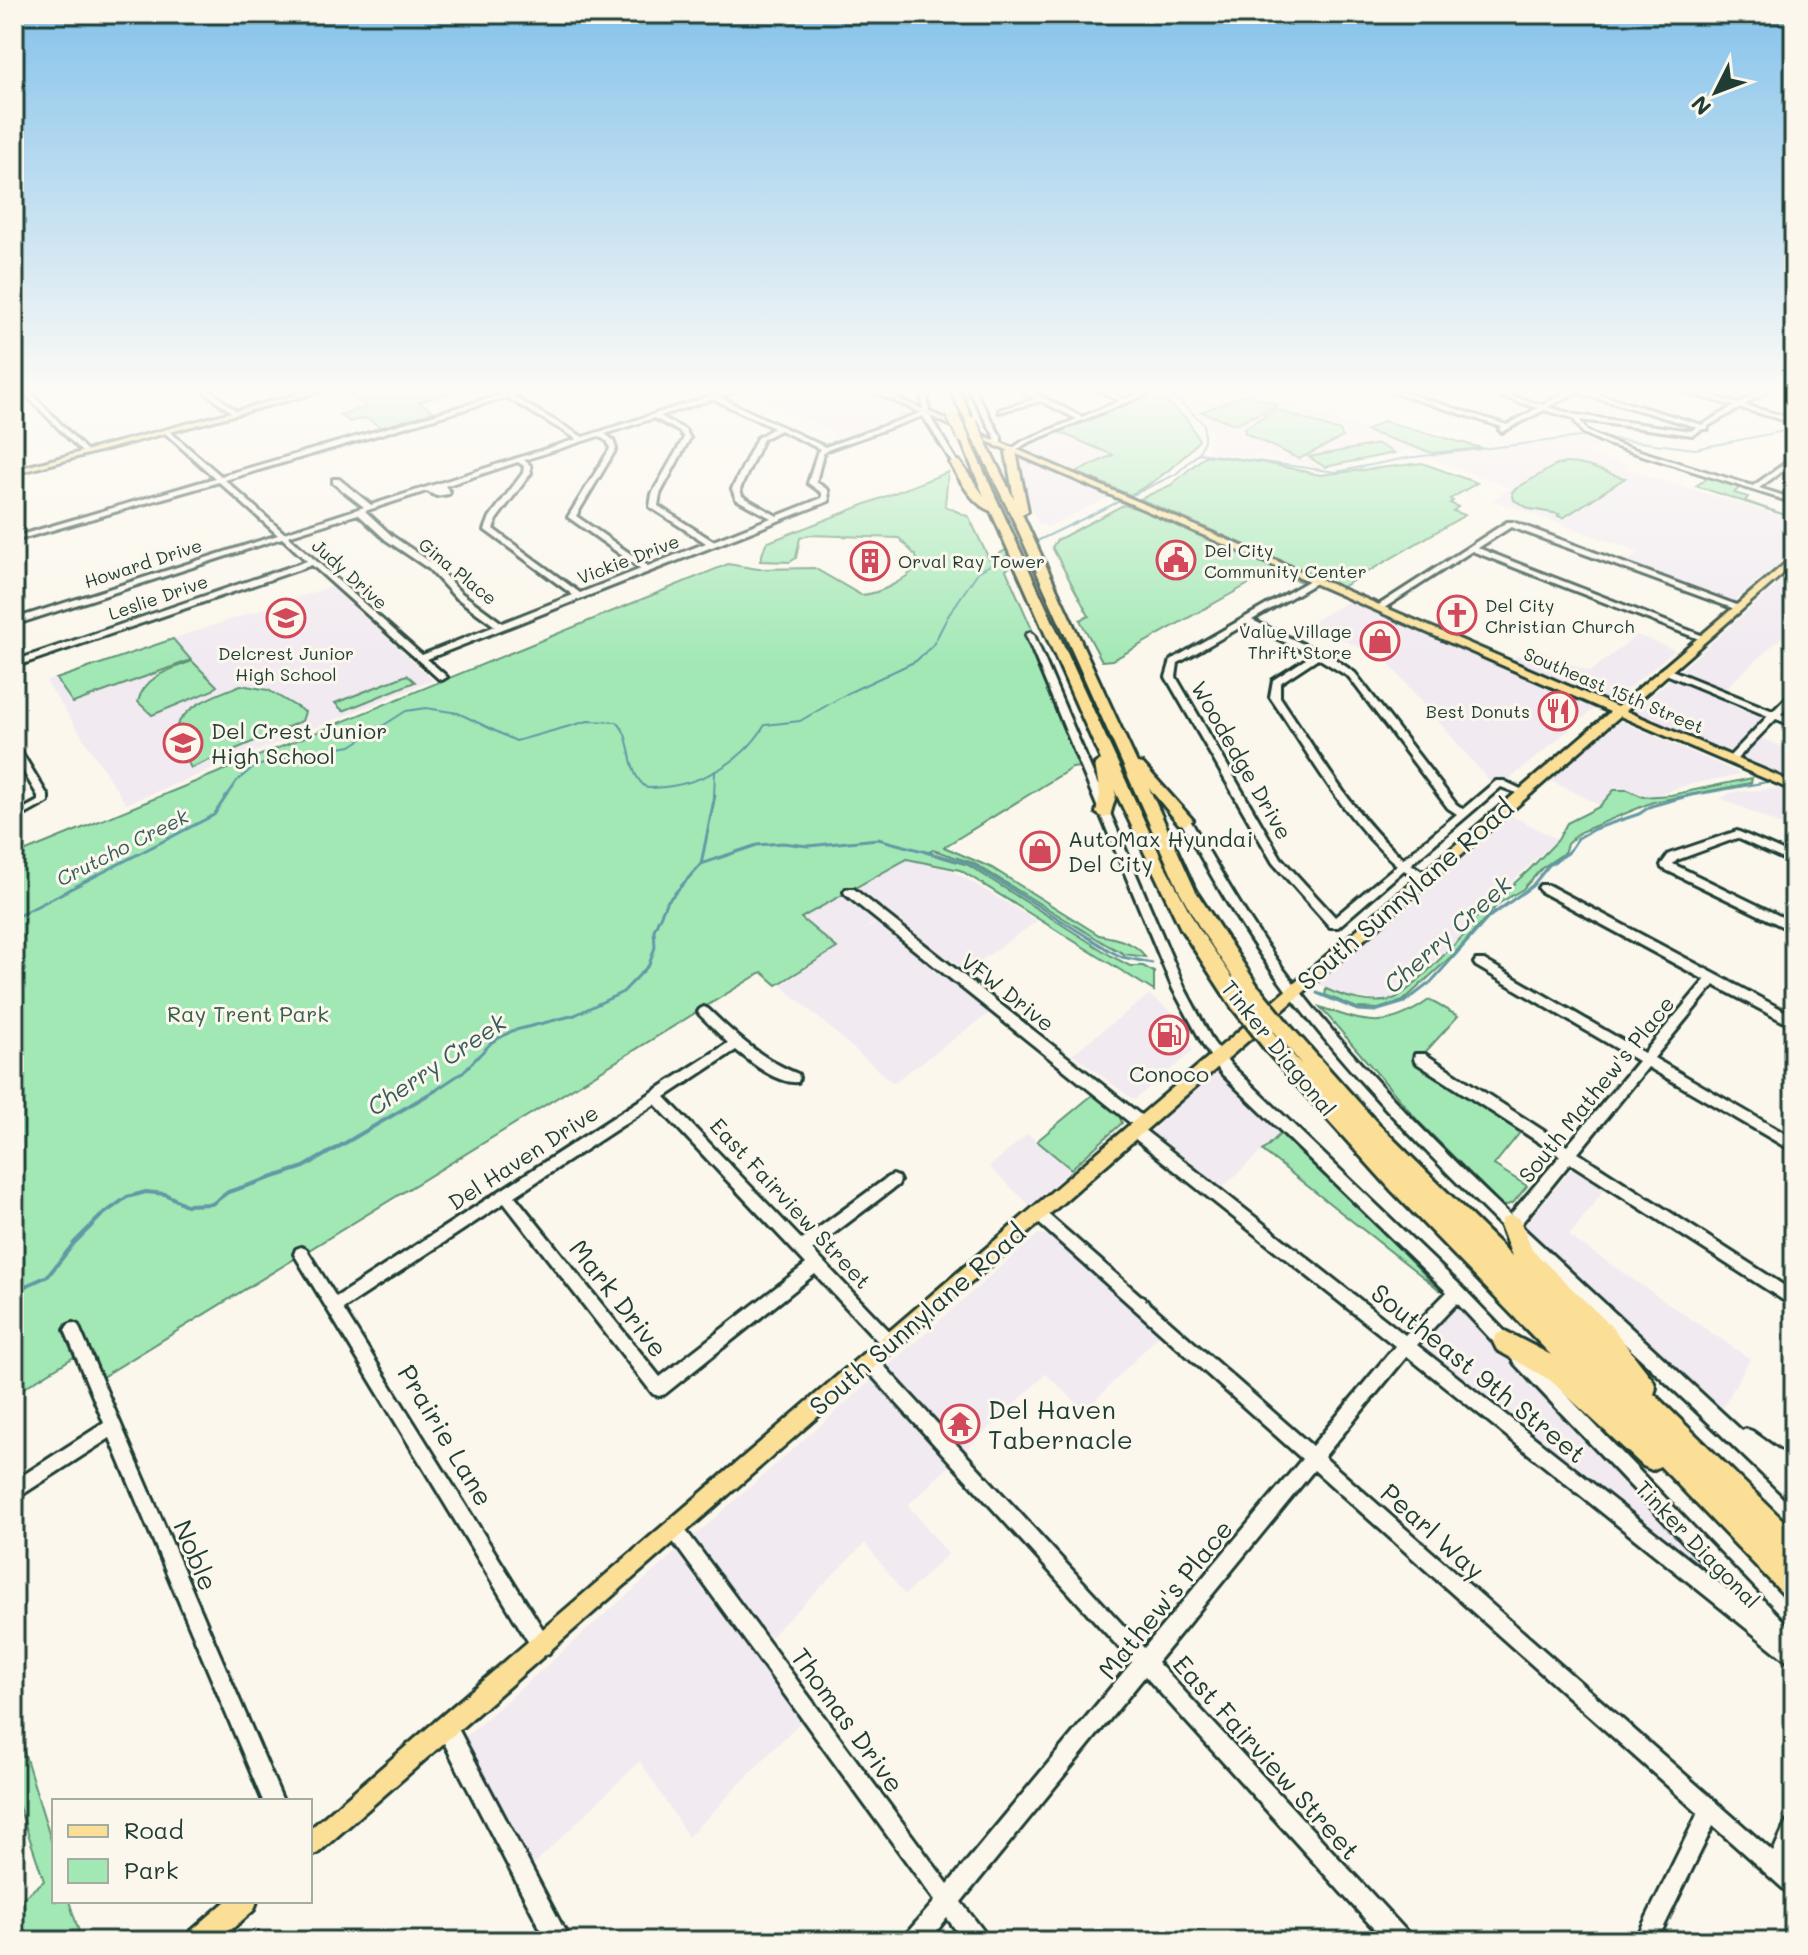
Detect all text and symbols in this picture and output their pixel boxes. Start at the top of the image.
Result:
north arrow [1676,52,1756,132]
text: N [1684,90,1717,122]
street label: Vickie Drive [574,529,682,589]
street label: Gina Place [414,532,502,610]
street label: Howard Drive [81,533,205,593]
street label: Judy Drive [307,534,393,614]
place label: Del City Community Center [1204,538,1367,583]
public building icon: Del City Community Center [1155,539,1197,581]
building icon: Orval Ray Tower [849,540,891,582]
place label: Orval Ray Tower [898,549,1045,573]
street label: Leslie Drive [105,569,211,625]
place label: Del City Christian Church [1485,593,1634,638]
church icon: Del City Christian Church [1436,594,1478,636]
school or university icon: Delcrest Junior High School [265,597,307,639]
place label: Value Village Thrift Store [1239,619,1352,664]
shop icon: Value Village Thrift Store [1359,620,1401,662]
place label: Delcrest Junior High School [218,641,354,686]
street label: Southeast 15th Street [1520,641,1708,739]
street label: Woodedge Drive [1185,675,1299,845]
restaurant icon: Best Donuts [1537,690,1579,732]
place label: Best Donuts [1426,699,1530,723]
place label: Del Crest Junior High School [211,716,387,770]
school or university icon: Del Crest Junior High School [162,722,204,764]
street label: South Sunnylane Road [1290,791,1520,997]
water label: Crutcho Creek [51,802,193,892]
place label: AutoMax Hyundai Del City [1068,824,1253,878]
shop icon: AutoMax Hyundai Del City [1019,830,1061,872]
water label: Cherry Creek [1377,868,1518,1000]
street label: VFW Drive [955,946,1061,1038]
street label: Tinker Diagonal [1215,974,1343,1122]
street label: South Mathew's Place [1512,990,1680,1188]
park label: Ray Trent Park [167,999,329,1028]
water label: Cherry Creek [360,1005,513,1122]
fuel station icon: Conoco [1148,1014,1190,1056]
place label: Conoco [1129,1059,1209,1088]
street label: Del Haven Drive [442,1098,604,1216]
street label: East Fairview Street [704,1111,878,1295]
street label: South Sunnylane Road [802,1216,1032,1422]
street label: Mark Drive [562,1232,676,1364]
street label: Southeast 9th Street [1364,1276,1594,1470]
street label: Prairie Lane [391,1358,501,1512]
place label: Del Haven Tabernacle [988,1392,1133,1456]
temple icon: Del Haven Tabernacle [939,1403,981,1445]
street label: Tinker Diagonal [1629,1474,1767,1614]
street label: Pearl Way [1374,1475,1492,1587]
street label: Mathew's Place [1090,1512,1240,1686]
street label: Noble [166,1514,226,1596]
street label: Thomas Drive [784,1641,912,1799]
street label: East Fairview Street [1166,1647,1368,1867]
legend [52,1799,312,1903]
text: Road [124,1814,184,1845]
text: Park [124,1854,178,1885]

